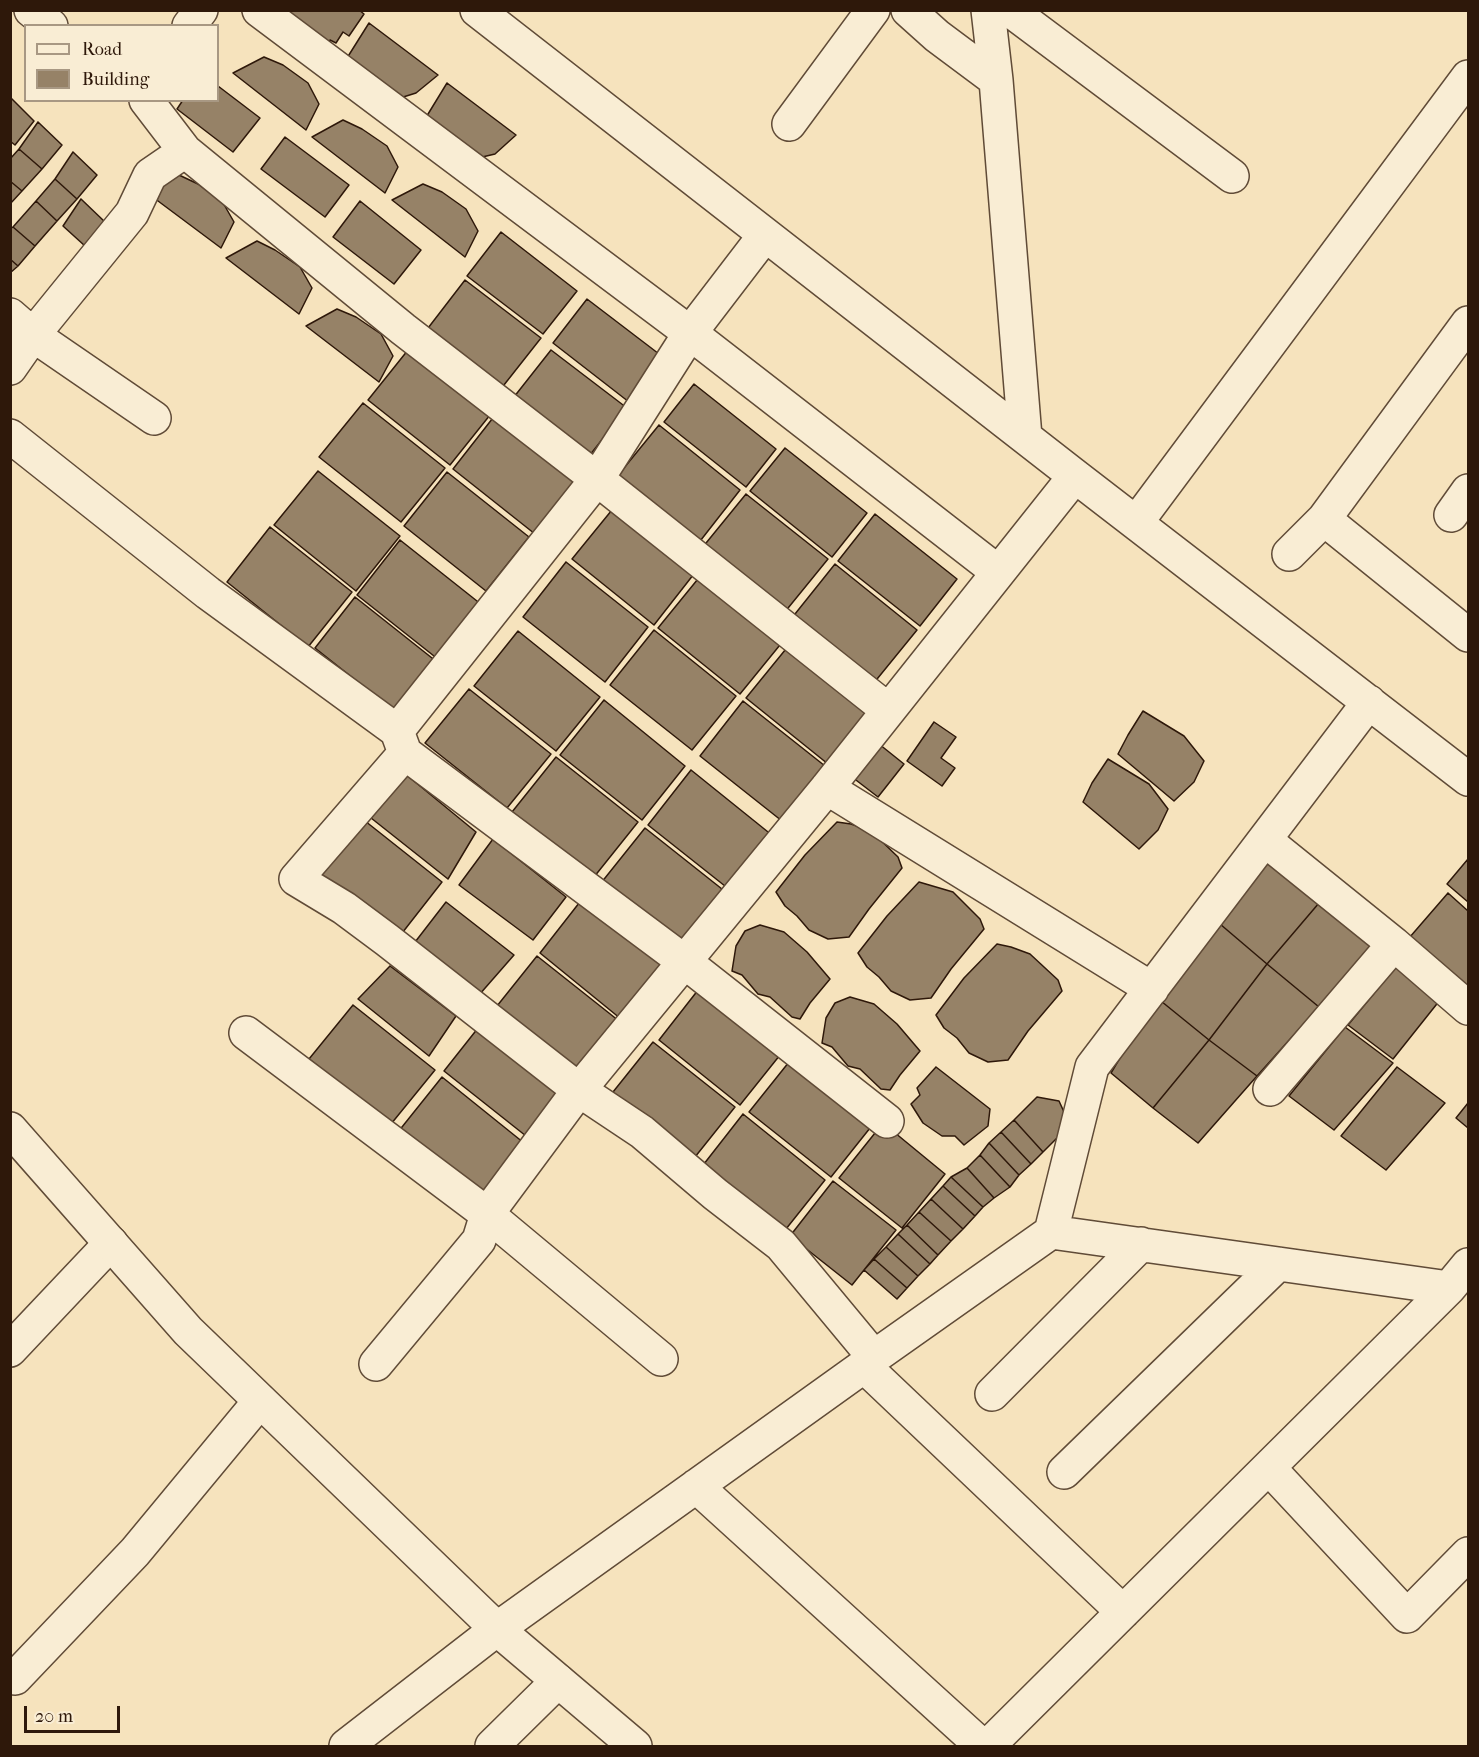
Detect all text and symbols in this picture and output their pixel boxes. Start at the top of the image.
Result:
legend [24,24,219,102]
text: Road [82,39,122,60]
text: Building [82,69,149,90]
scale bar [27,1694,123,1732]
text: 20 m [35,1706,73,1727]

